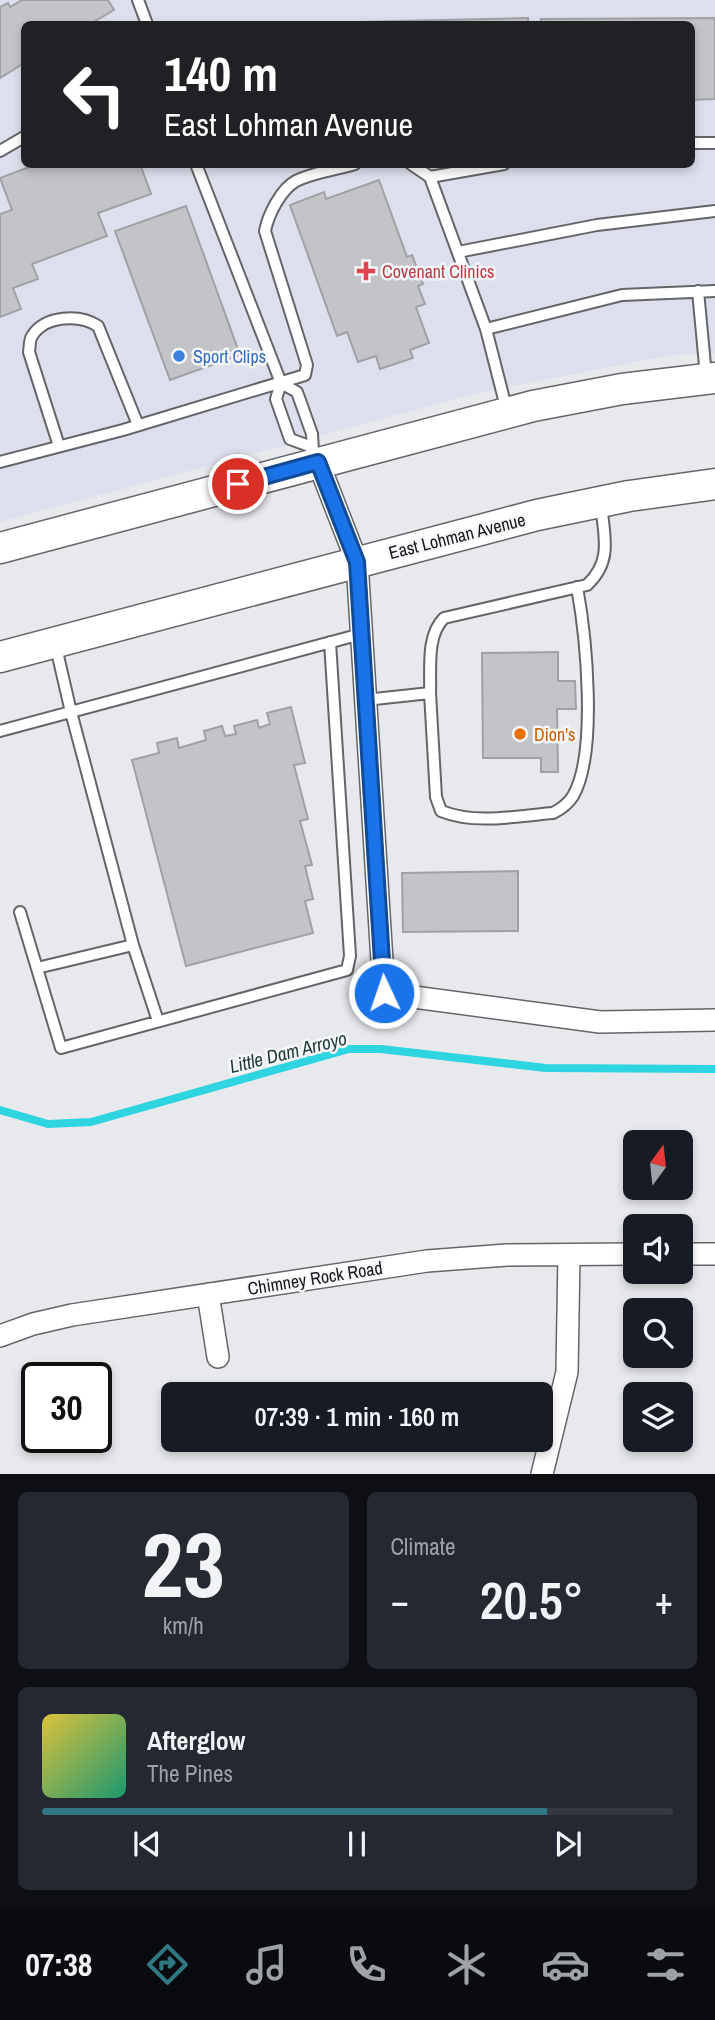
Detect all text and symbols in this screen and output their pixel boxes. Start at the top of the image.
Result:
text: 140 m [164,40,278,106]
icon: left [49,49,140,140]
text: East Lohman Avenue [164,103,413,146]
place label: Covenant Clinics [382,259,494,284]
marker: Covenant Clinics [356,261,376,281]
place label: Sport Clips [193,344,266,369]
marker: Sport Clips [171,348,187,364]
pin [208,454,268,514]
icon: arrive [219,465,257,503]
street label: East Lohman Avenue [386,507,528,565]
place label: Dion's [534,722,575,747]
marker: Dion's [512,726,528,742]
position arrow [347,956,421,1030]
water label: Little Dam Arroyo [227,1025,350,1079]
north arrow [623,1130,693,1200]
map controls [623,1130,693,1452]
button: sound [623,1214,693,1284]
street label: Chimney Rock Road [246,1255,384,1301]
button: search [623,1298,693,1368]
speed limit sign: 30 [21,1362,112,1453]
button: layers [623,1382,693,1452]
text: 07:39 · 1 min · 160 m [255,1399,459,1434]
text: 23 [142,1503,225,1625]
text: Climate [391,1531,455,1562]
text: 20.5° [480,1565,584,1635]
text: − [391,1575,409,1626]
text: + [655,1575,673,1626]
text: km/h [163,1610,204,1641]
text: Afterglow [147,1723,245,1758]
text: The Pines [147,1758,233,1789]
icon: previous [128,1825,166,1863]
icon: pause [338,1825,376,1863]
icon: next [549,1825,587,1863]
icon: directions [143,1940,192,1989]
icon: music [242,1940,291,1989]
icon: phone [342,1940,391,1989]
icon: climate [442,1940,491,1989]
icon: car [541,1940,590,1989]
icon: filters [641,1940,690,1989]
text: 07:38 [25,1943,92,1986]

